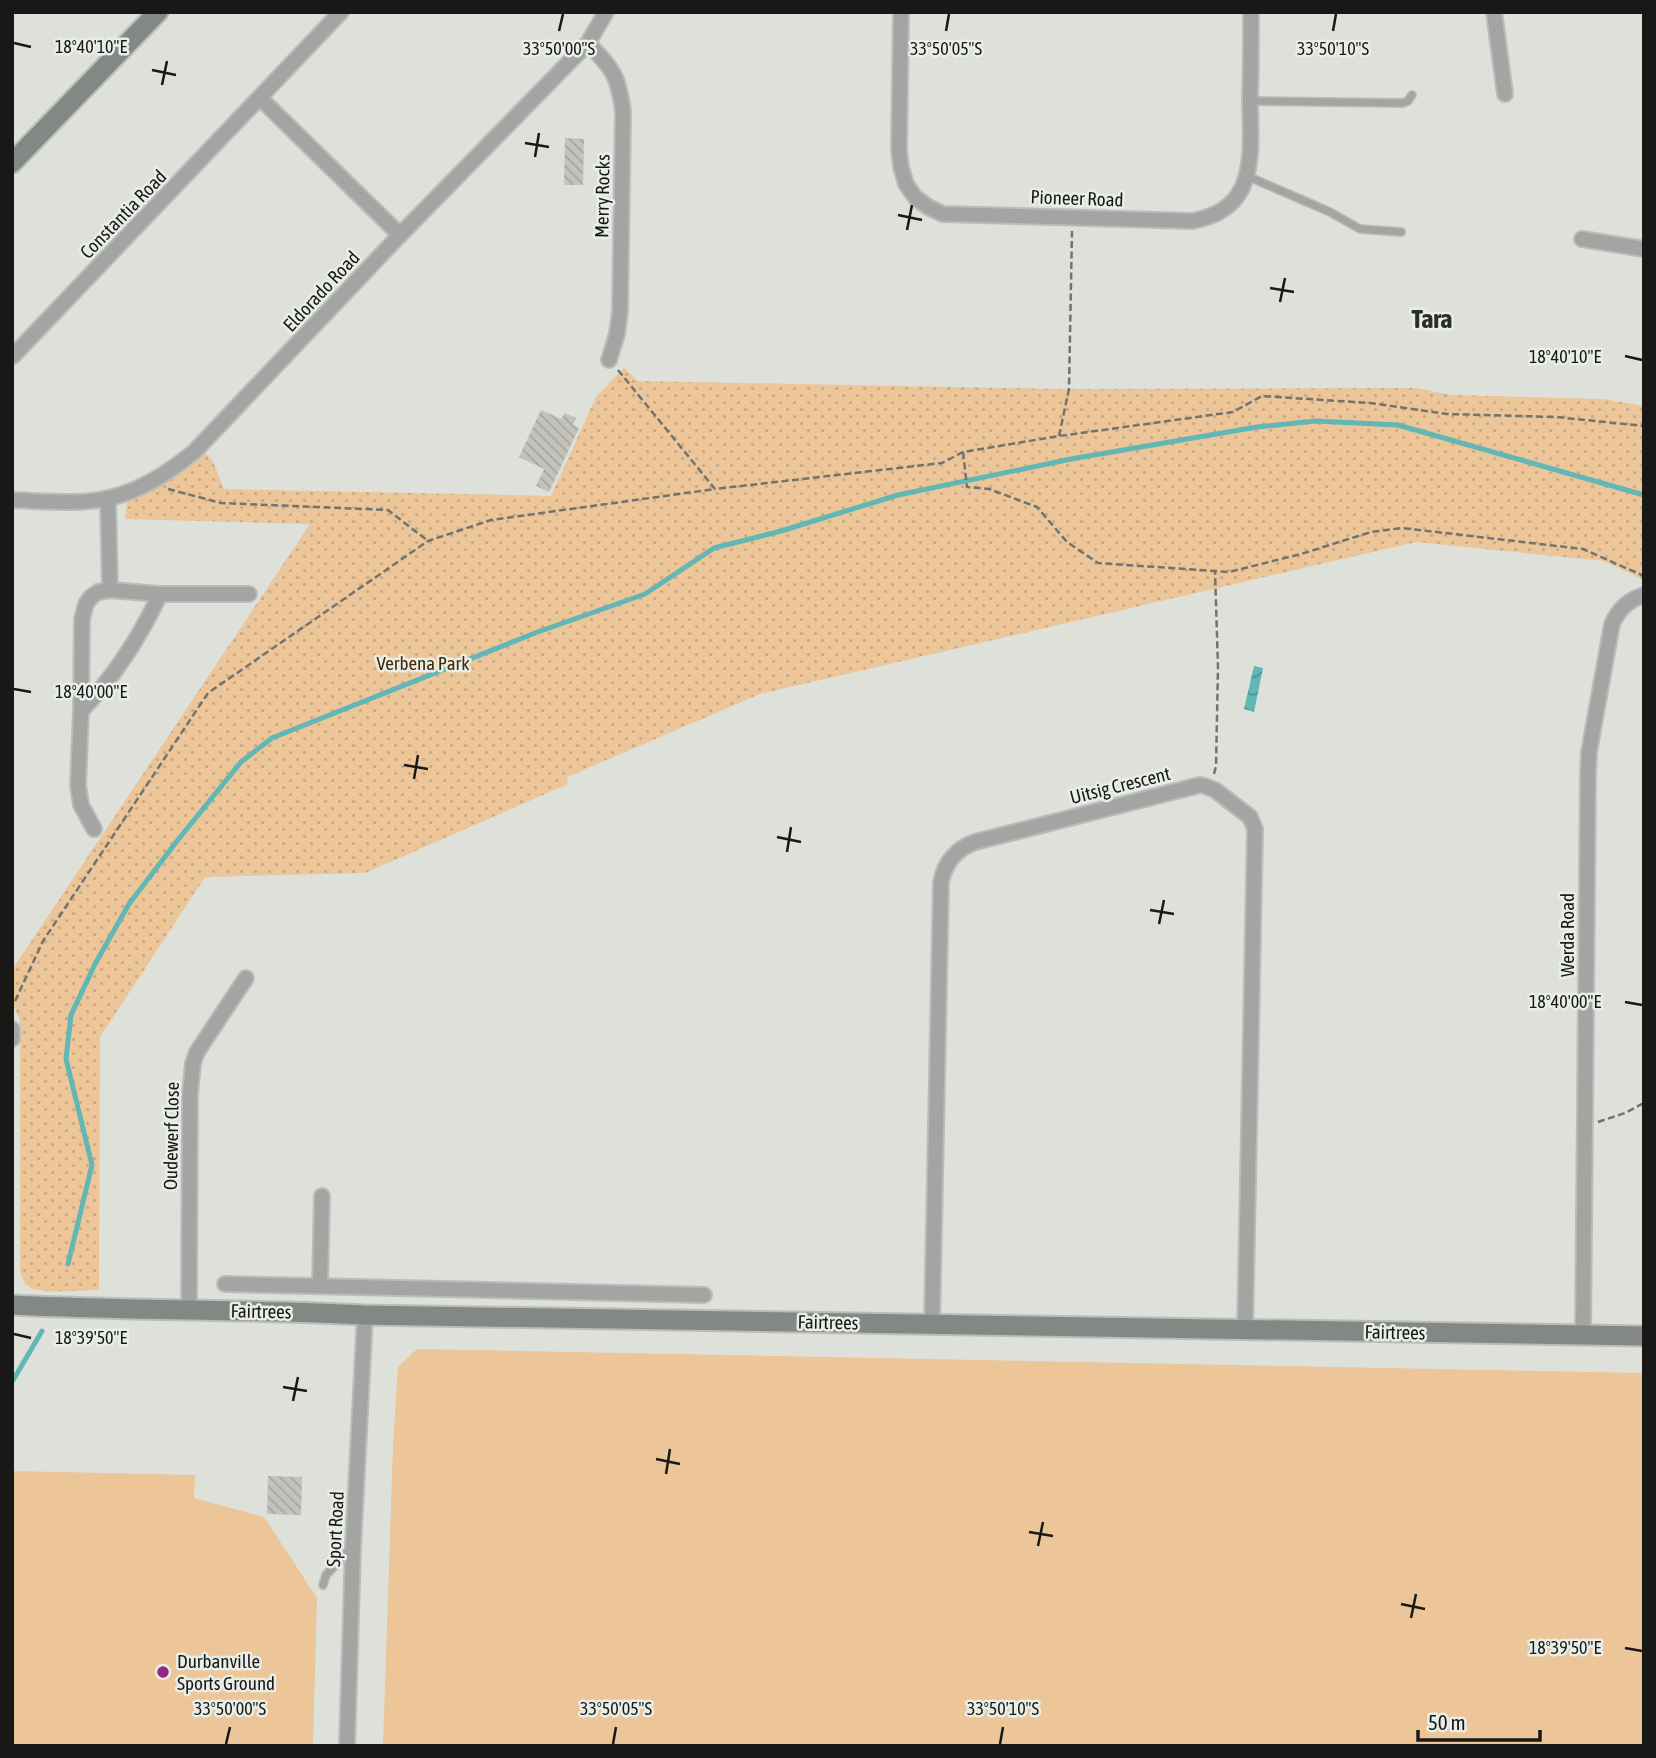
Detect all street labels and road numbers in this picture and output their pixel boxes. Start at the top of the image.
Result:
street label: Merry Rocks [590,154,614,238]
street label: Constantia Road [75,165,171,263]
street label: Pioneer Road [1030,185,1124,211]
street label: Eldorado Road [278,246,364,336]
street label: Uitsig Crescent [1067,762,1173,808]
street label: Werda Road [1556,893,1578,977]
street label: Oudewerf Close [159,1082,183,1190]
street label: Fairtrees [230,1299,292,1323]
street label: Fairtrees [797,1310,859,1334]
street label: Fairtrees [1364,1320,1426,1344]
street label: Sport Road [322,1491,348,1567]

